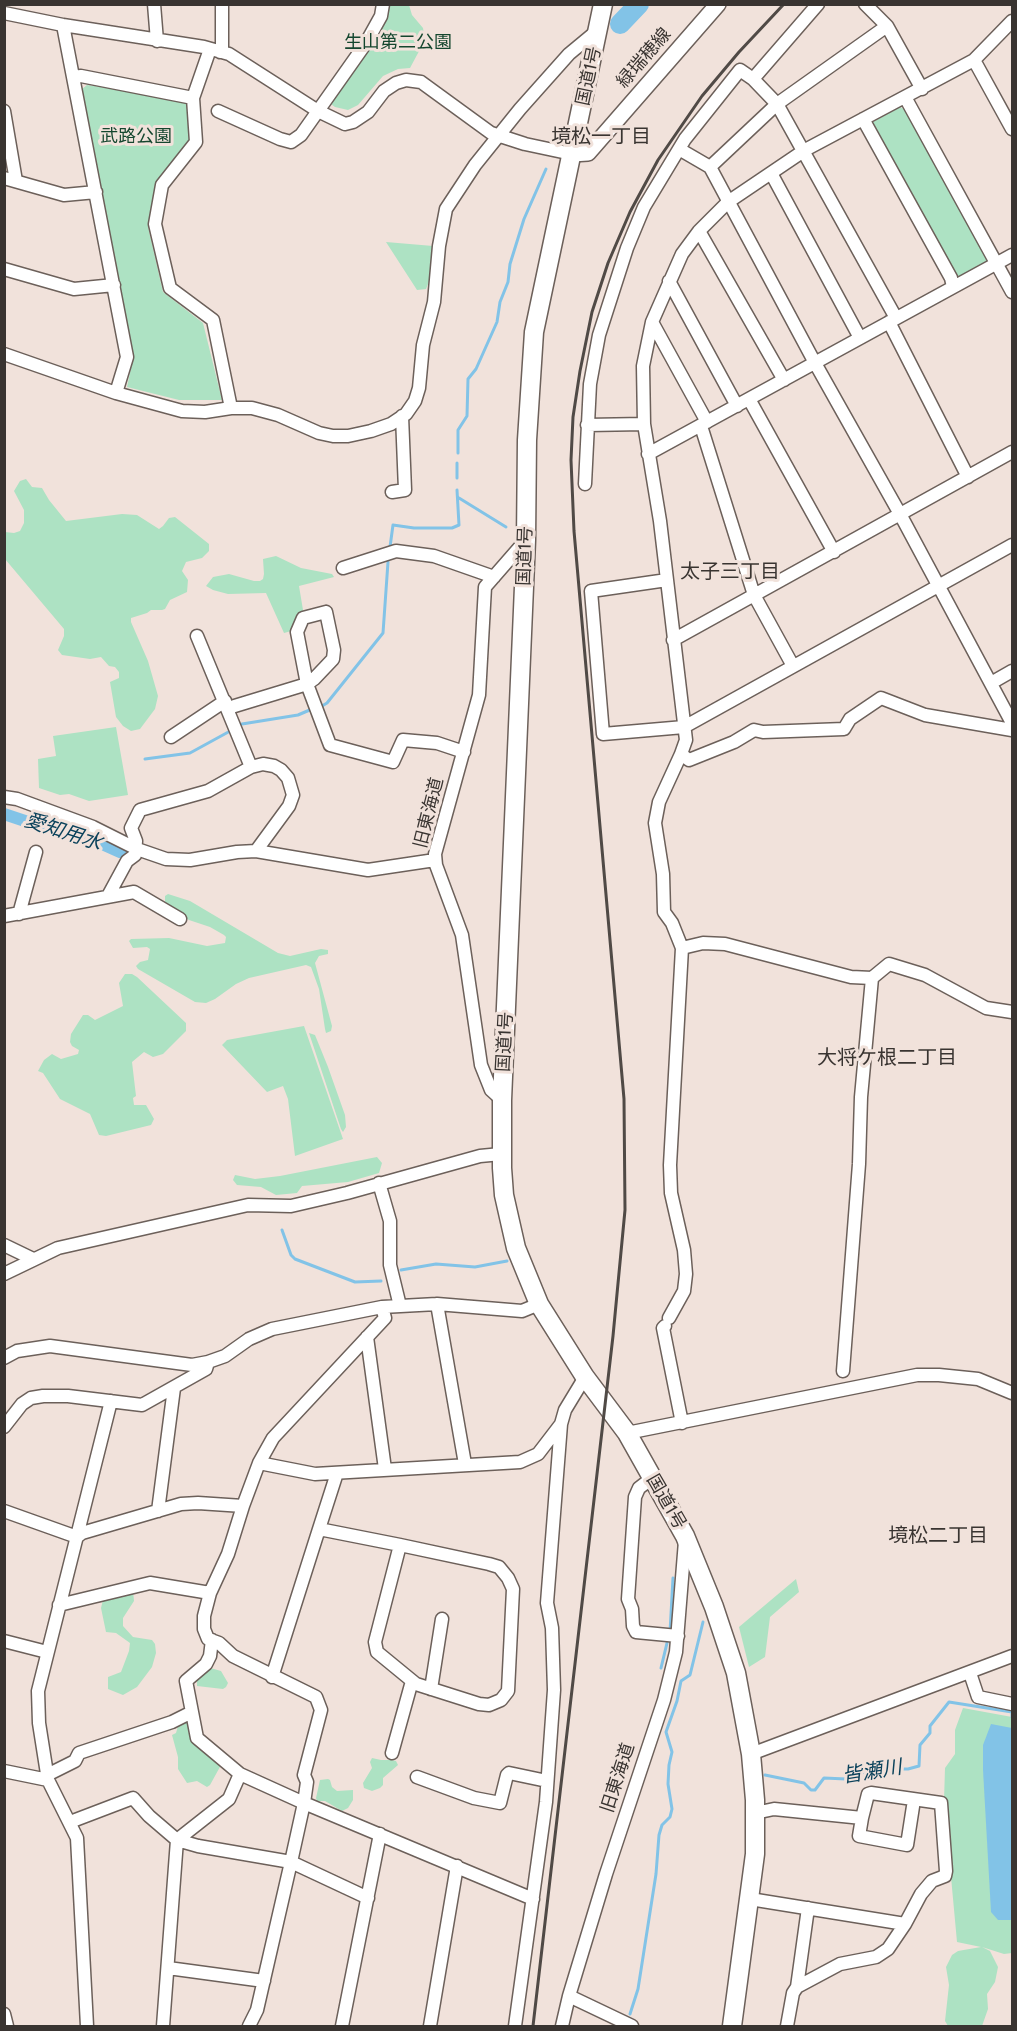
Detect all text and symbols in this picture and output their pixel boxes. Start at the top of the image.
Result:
street label: 緑瑞穂線 [612,24,676,92]
park label: 生山第二公園 [344,32,452,54]
street label: 国道1号 [572,44,606,108]
district label: 境松一丁目 [551,125,651,149]
park label: 武路公園 [100,126,172,148]
street label: 国道1号 [513,526,537,586]
district label: 太子三丁目 [680,560,780,584]
street label: 旧東海道 [410,775,448,851]
water label: 愛知用水 [21,808,105,856]
street label: 国道1号 [493,1012,517,1072]
district label: 大将ケ根二丁目 [817,1046,957,1070]
street label: 国道1号 [642,1471,690,1533]
district label: 境松二丁目 [888,1524,988,1548]
street label: 旧東海道 [597,1740,639,1816]
water label: 皆瀬川 [840,1755,904,1789]

